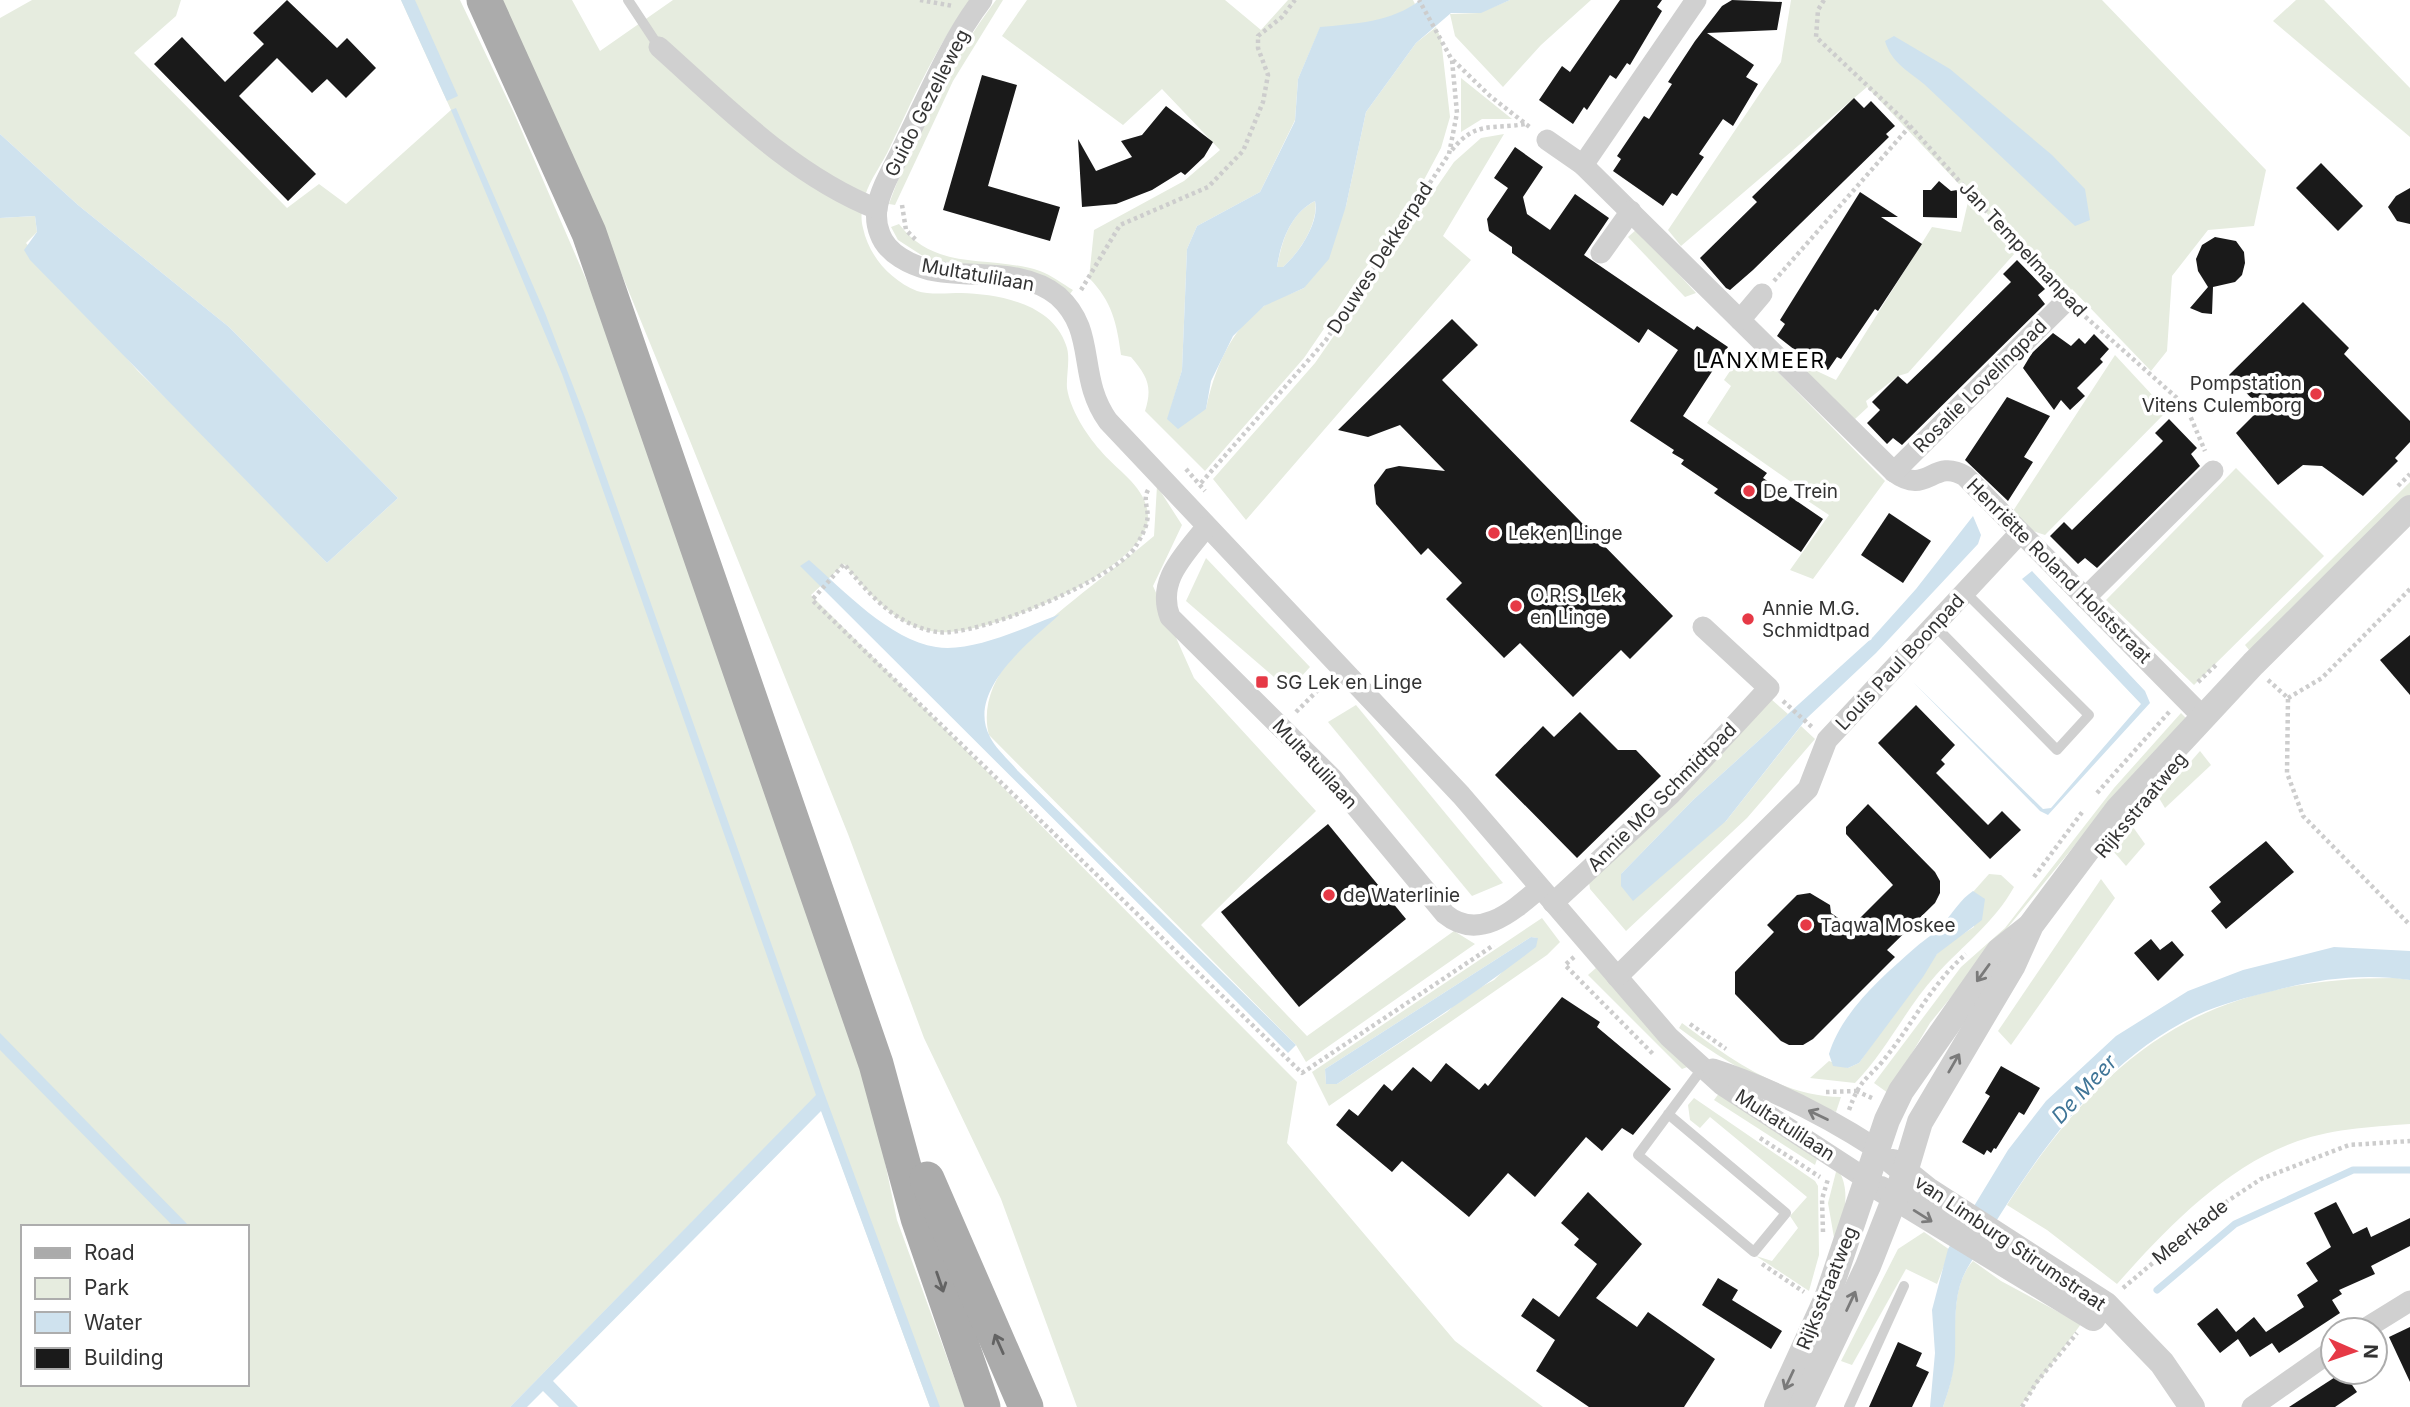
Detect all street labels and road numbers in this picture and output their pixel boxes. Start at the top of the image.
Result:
street label: Guido Gezelleweg [880,25,974,181]
street label: Jan Tempelmanpad [1954,177,2092,321]
street label: Douwes Dekkerpad [1322,178,1438,338]
street label: Multatulilaan [920,254,1036,296]
street label: Rosalie Lovelingpad [1909,315,2051,457]
street label: Henriëtte Roland Holststraat [1962,474,2156,668]
street label: Louis Paul Boonpad [1831,589,1969,735]
street label: Multatulilaan [1268,714,1362,814]
street label: Annie MG Schmidtpad [1583,718,1741,876]
street label: Rijksstraatweg [2090,747,2192,863]
street label: Multatulilaan [1731,1084,1839,1166]
street label: van Limburg Stirumstraat [1910,1170,2110,1316]
street label: Meerkade [2148,1195,2232,1269]
street label: Rijksstraatweg [1792,1223,1862,1353]

